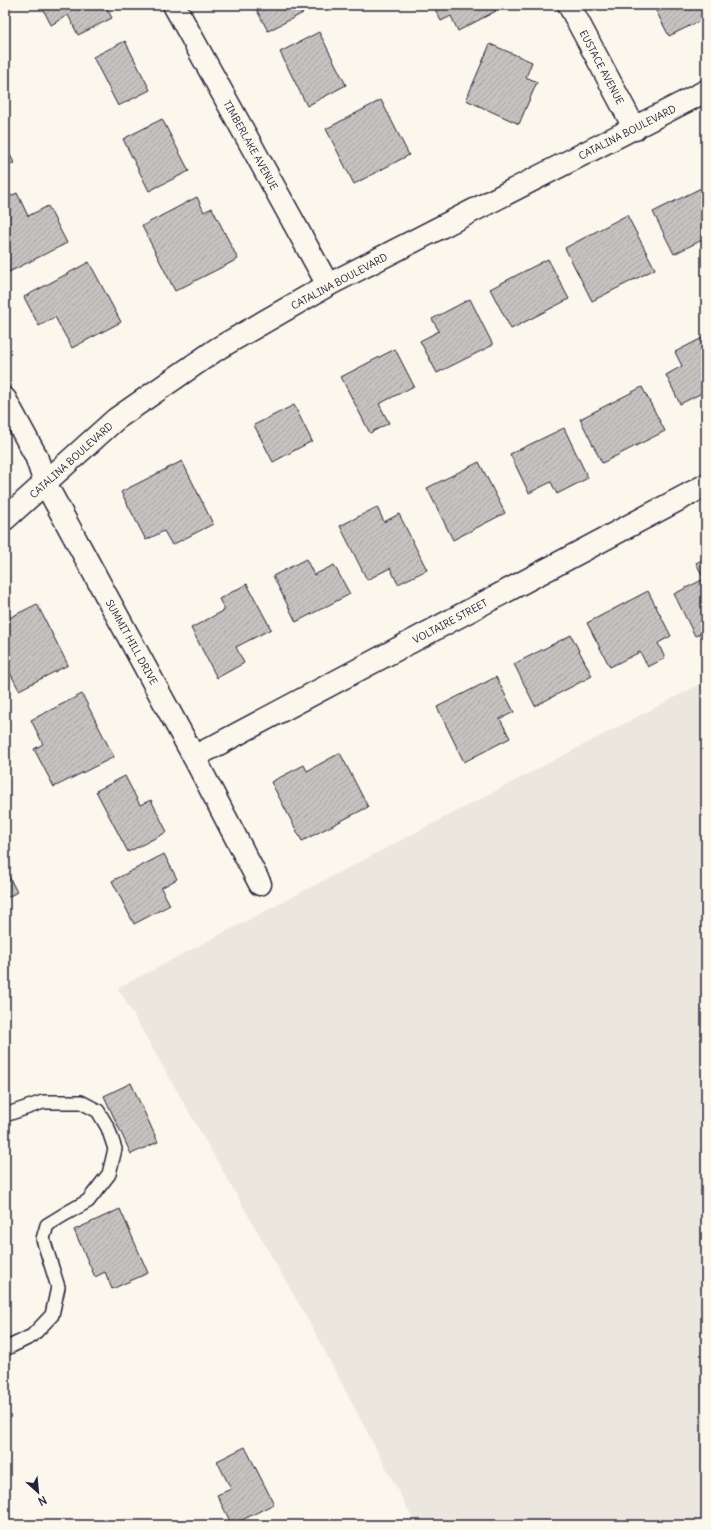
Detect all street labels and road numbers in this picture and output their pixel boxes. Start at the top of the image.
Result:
street label: EUSTACE AVENUE [577,28,627,107]
street label: TIMBERLAKE AVENUE [220,98,281,192]
street label: CATALINA BOULEVARD [576,102,678,163]
street label: CATALINA BOULEVARD [289,250,390,312]
street label: CATALINA BOULEVARD [27,420,116,501]
street label: VOLTAIRE STREET [411,596,490,647]
street label: SUMMIT HILL DRIVE [103,597,160,687]

